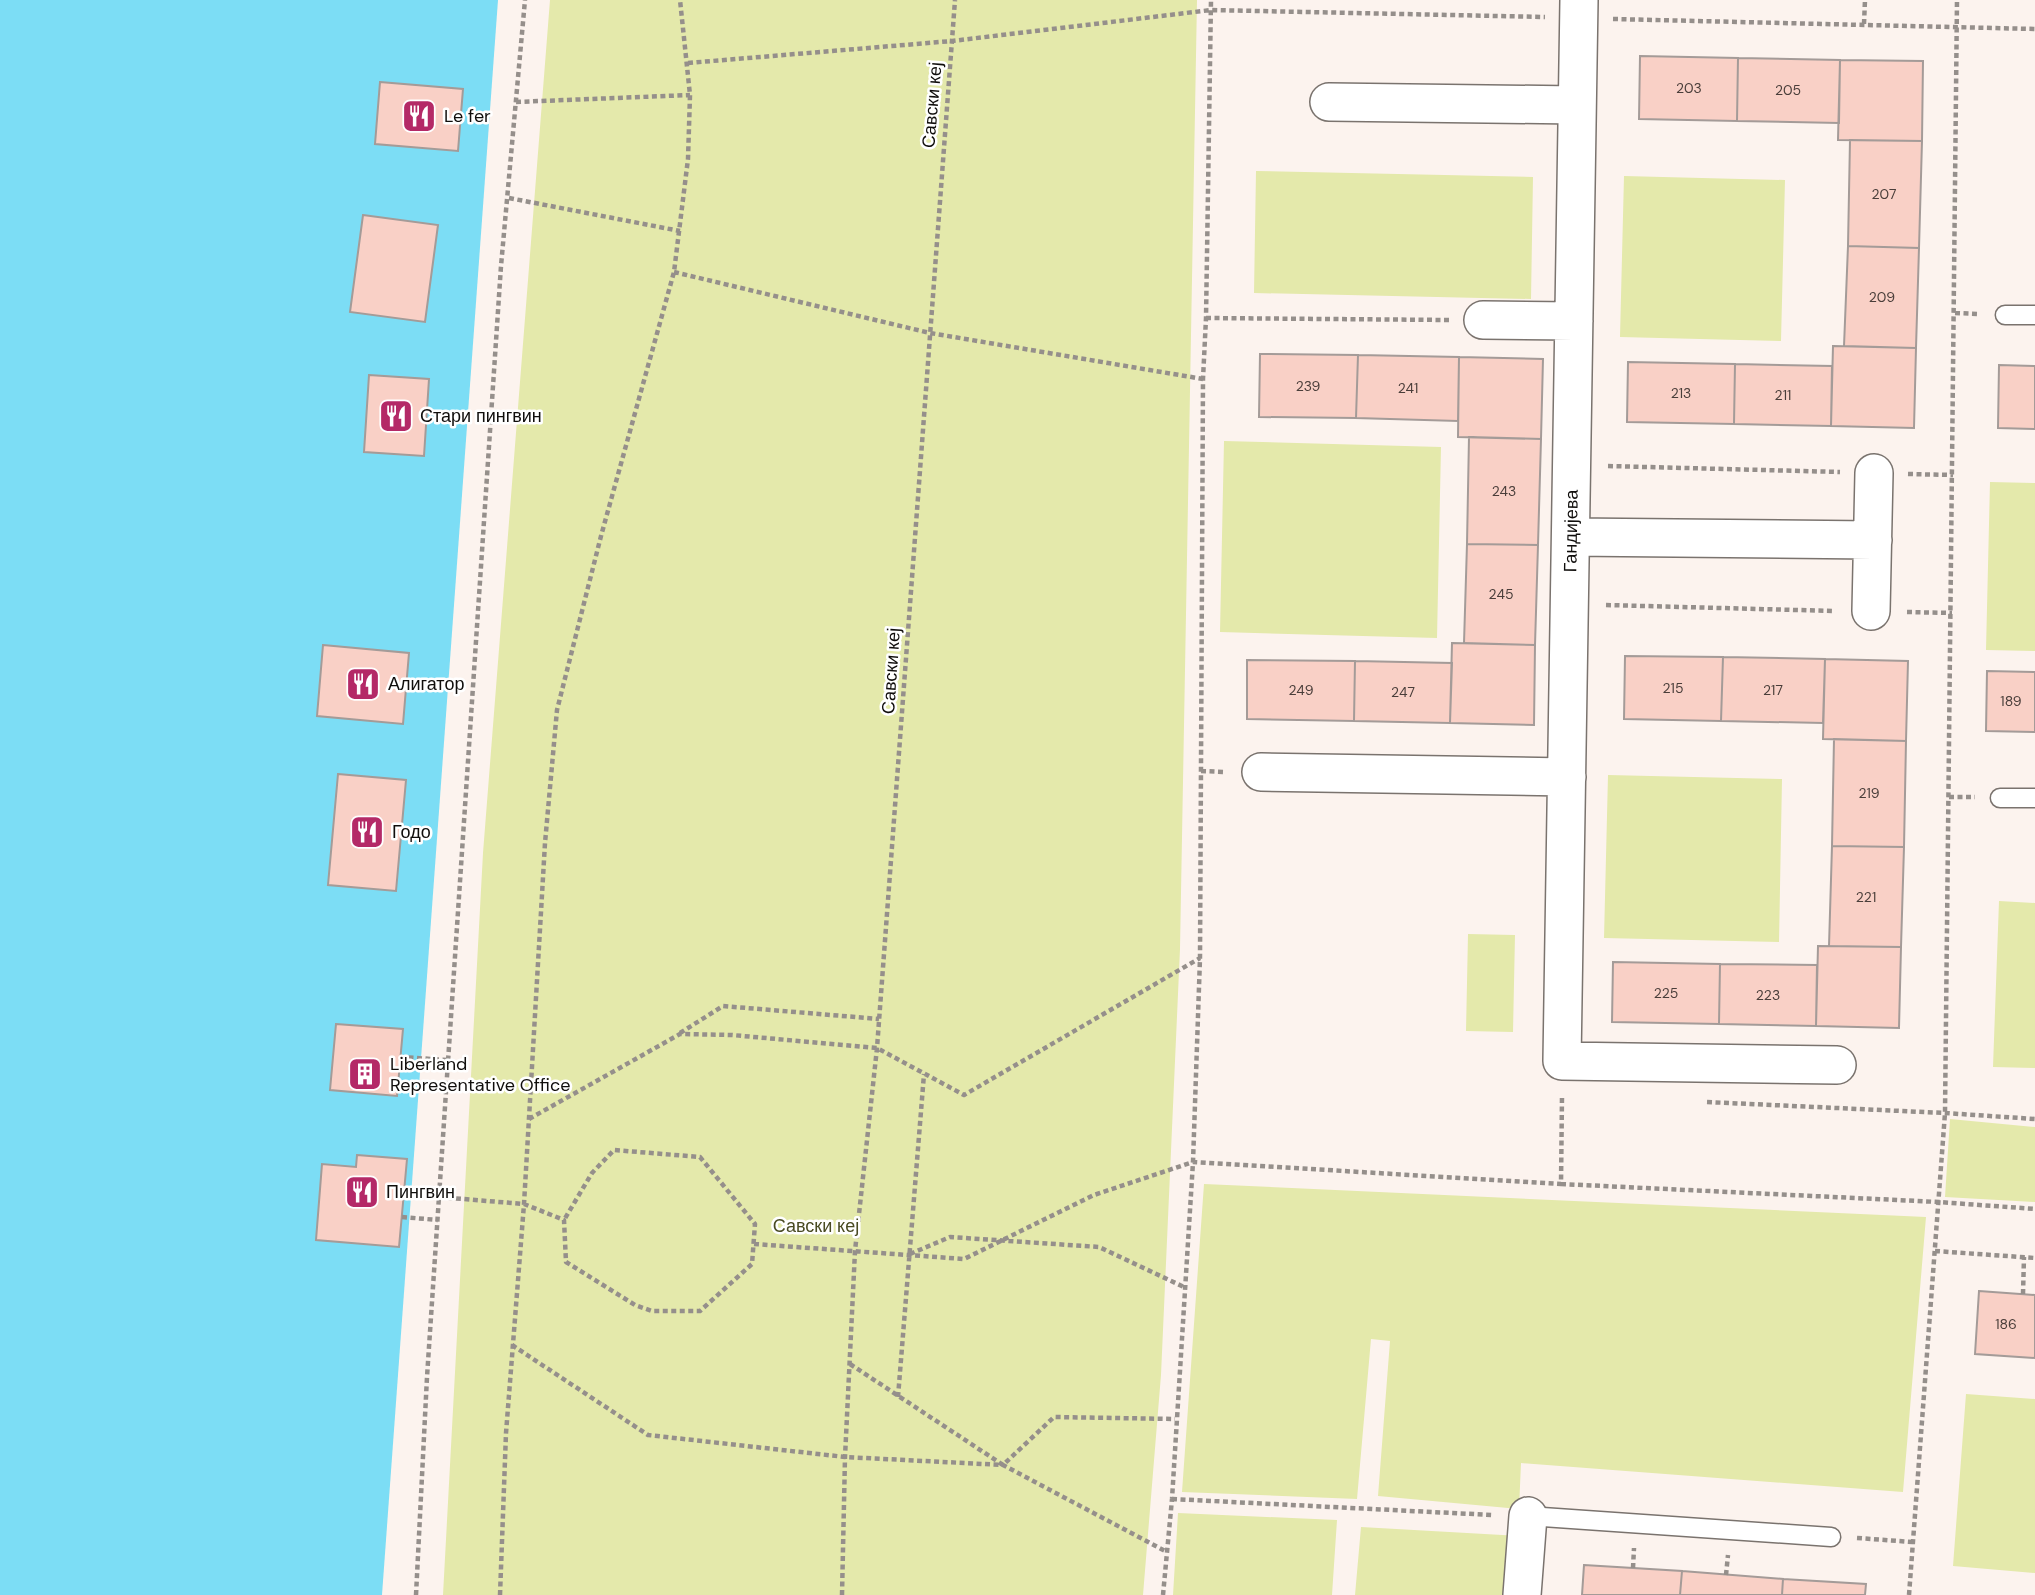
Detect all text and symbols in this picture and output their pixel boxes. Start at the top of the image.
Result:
street label: Савски кеј [916,61,948,149]
house number: 203 [1676,79,1702,97]
house number: 205 [1775,81,1801,99]
restaurant icon: Le fer [400,97,438,135]
place label: Le fer [444,104,491,128]
house number: 207 [1872,185,1896,203]
house number: 209 [1869,288,1895,306]
house number: 239 [1296,377,1321,395]
house number: 241 [1398,379,1418,397]
house number: 213 [1671,384,1691,402]
house number: 211 [1775,386,1791,404]
restaurant icon: Стари пингвин [377,397,415,435]
place label: Стари пингвин [420,404,542,428]
house number: 243 [1492,482,1516,500]
street label: Гандијева [1558,489,1584,573]
house number: 245 [1489,585,1513,603]
street label: Савски кеј [876,627,906,715]
restaurant icon: Алигатор [344,665,382,703]
place label: Алигатор [388,672,464,696]
house number: 215 [1663,679,1683,697]
house number: 249 [1288,681,1314,699]
house number: 217 [1763,681,1783,699]
house number: 247 [1391,683,1415,701]
house number: 189 [2000,692,2022,710]
house number: 219 [1858,784,1880,802]
restaurant icon: Годо [348,813,386,851]
place label: Годо [392,820,431,844]
house number: 221 [1856,888,1876,906]
house number: 225 [1654,984,1678,1002]
house number: 223 [1756,986,1780,1004]
place label: Liberland Representative Office [390,1052,571,1097]
building icon: Liberland Representative Office [346,1055,384,1093]
restaurant icon: Пингвин [343,1173,381,1211]
place label: Пингвин [386,1180,455,1204]
park label: Савски кеј [773,1214,859,1238]
house number: 186 [1995,1315,2017,1333]

